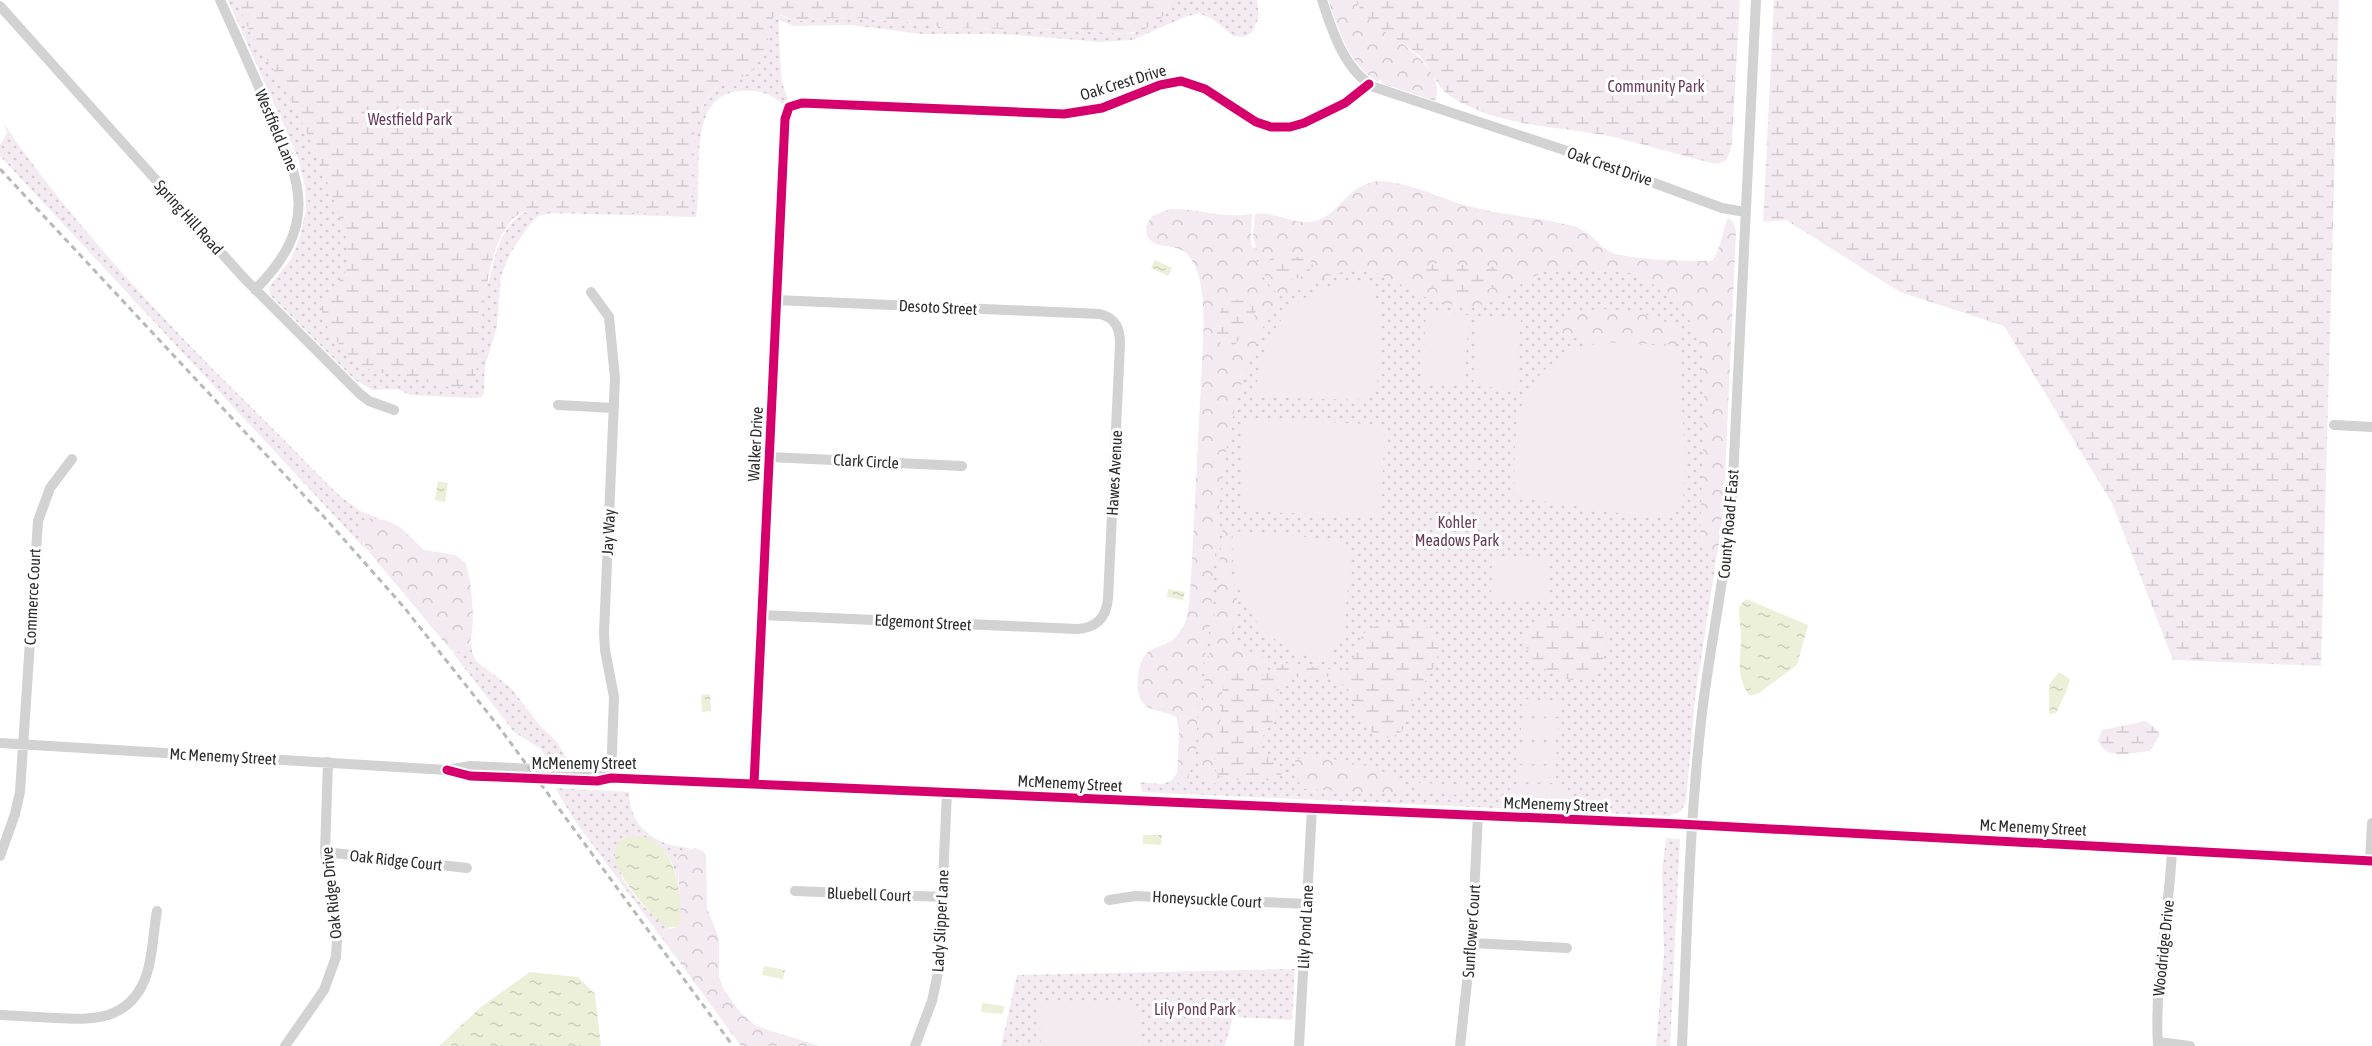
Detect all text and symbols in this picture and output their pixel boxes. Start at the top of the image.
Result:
street label: Oak Crest Drive [1078,60,1168,104]
park label: Community Park [1607,77,1705,96]
street label: Westfield Lane [252,87,302,173]
park label: Westfield Park [368,110,452,128]
street label: Oak Crest Drive [1565,143,1655,189]
street label: Spring Hill Road [150,176,227,259]
street label: Desoto Street [898,296,978,318]
street label: Walker Drive [744,406,766,482]
street label: Hawes Avenue [1103,430,1125,516]
street label: Clark Circle [833,450,899,472]
street label: County Road F East [1714,468,1743,579]
street label: Jay Way [598,508,619,556]
park label: Kohler Meadows Park [1415,513,1499,549]
street label: Commerce Court [20,548,44,646]
street label: Edgemont Street [874,610,972,635]
street label: Mc Menemy Street [169,744,277,769]
street label: McMenemy Street [531,754,637,773]
street label: McMenemy Street [1017,771,1123,796]
street label: McMenemy Street [1503,793,1609,816]
street label: Mc Menemy Street [1979,815,2087,840]
street label: Oak Ridge Drive [317,846,346,940]
street label: Oak Ridge Court [349,846,444,875]
street label: Lady Slipper Lane [928,869,953,973]
street label: Sunflower Court [1459,883,1483,978]
street label: Bluebell Court [827,884,912,904]
street label: Lily Pond Lane [1294,885,1317,970]
street label: Honeysuckle Court [1152,887,1263,912]
street label: Woodridge Drive [2149,899,2178,997]
park label: Lily Pond Park [1154,1000,1236,1019]

